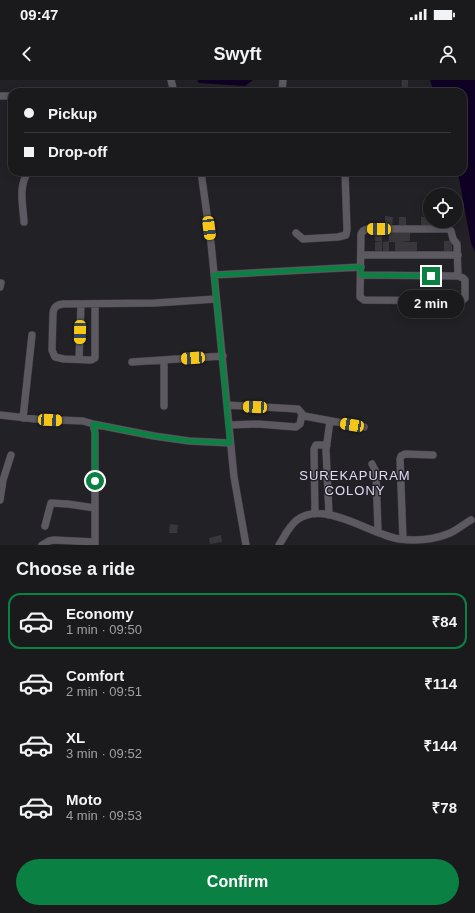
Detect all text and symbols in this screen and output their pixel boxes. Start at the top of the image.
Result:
text: 09:47 [20,6,58,23]
icon: back [16,43,38,65]
icon: person [437,43,459,65]
text: Swyft [213,44,262,64]
text: Pickup [48,105,97,122]
text: Drop-off [48,143,107,160]
map controls [423,188,463,228]
button: locate [423,188,463,228]
car [202,215,216,241]
car [367,223,391,235]
route end [422,267,440,285]
callout: 2 min [398,290,464,318]
text: 2 min [414,296,448,311]
car [74,320,86,344]
car [181,351,205,365]
car [243,400,267,414]
car [38,413,62,427]
car [339,417,365,433]
district label: SUREKAPURAM COLONY [299,468,411,498]
route start [86,472,104,490]
text: Choose a ride [16,559,135,579]
icon: car [18,603,54,639]
text: Economy [66,605,134,622]
text: ₹84 [432,613,457,630]
text: 1 min · 09:50 [66,622,142,637]
icon: car [18,665,54,701]
text: Comfort [66,667,124,684]
text: ₹114 [424,675,457,692]
text: 2 min · 09:51 [66,684,142,699]
icon: car [18,727,54,763]
text: XL [66,729,85,746]
text: ₹144 [423,737,457,754]
text: 3 min · 09:52 [66,746,142,761]
icon: car [18,789,54,825]
text: Moto [66,791,102,808]
text: ₹78 [432,799,457,816]
text: 4 min · 09:53 [66,808,142,823]
button: Confirm [16,859,459,905]

